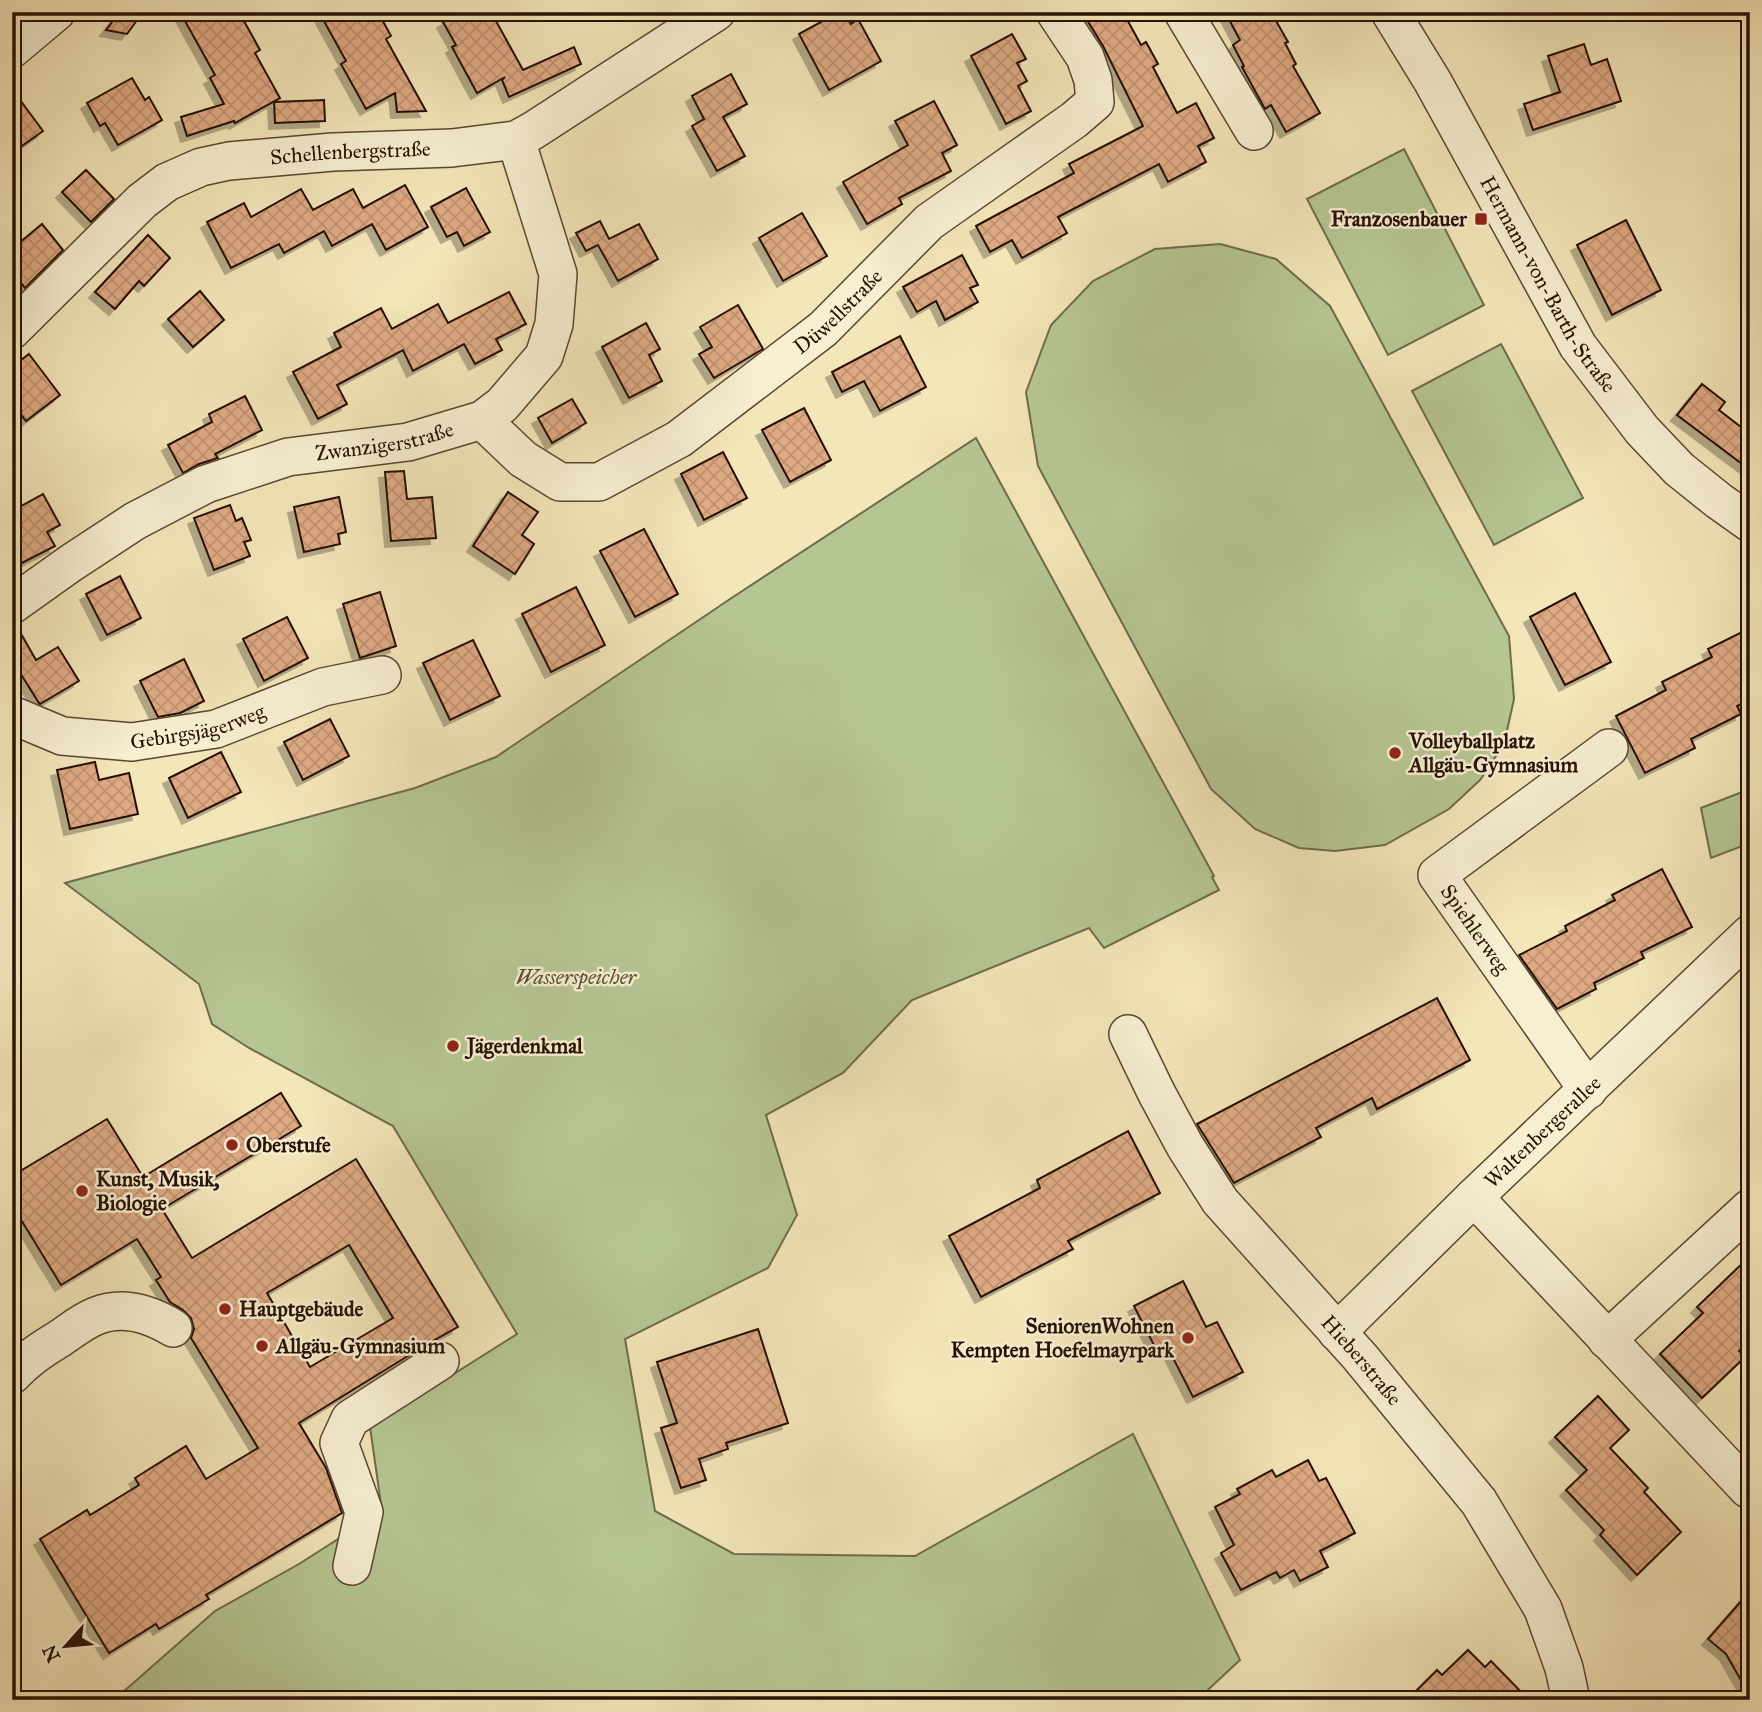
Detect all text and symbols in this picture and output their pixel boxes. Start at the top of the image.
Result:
street label: Schellenbergstraße [269,136,431,170]
street label: Hermann-von-Barth-Straße [1474,171,1622,398]
place label: Franzosenbauer [1331,206,1468,232]
marker: Franzosenbauer [1473,211,1489,227]
street label: Düwellstraße [788,263,888,360]
street label: Zwanzigerstraße [314,416,457,466]
street label: Gebirgsjägerweg [129,698,269,755]
place label: Volleyballplatz Allgäu-Gymnasium [1407,728,1579,778]
marker: Volleyballplatz Allgäu-Gymnasium [1387,745,1403,761]
street label: Spiehlerweg [1435,879,1515,979]
park label: Wasserspeicher [516,964,638,990]
place label: Jägerdenkmal [464,1033,584,1060]
marker: Jägerdenkmal [445,1038,461,1054]
street label: Waltenbergerallee [1479,1070,1607,1193]
place label: Oberstufe [246,1132,331,1158]
marker: Oberstufe [224,1137,240,1153]
place label: Kunst, Musik, Biologie [96,1166,220,1216]
marker: Kunst, Musik, Biologie [74,1183,90,1199]
place label: Hauptgebäude [239,1296,364,1322]
marker: Hauptgebäude [217,1301,233,1317]
street label: Hieberstraße [1316,1310,1408,1411]
place label: SeniorenWohnen Kempten Hoefelmayrpark [951,1313,1175,1363]
marker: SeniorenWohnen Kempten Hoefelmayrpark [1180,1330,1196,1346]
place label: Allgäu-Gymnasium [274,1333,446,1359]
marker: Allgäu-Gymnasium [254,1338,270,1354]
north arrow [32,1610,102,1680]
text: N [37,1641,65,1666]

